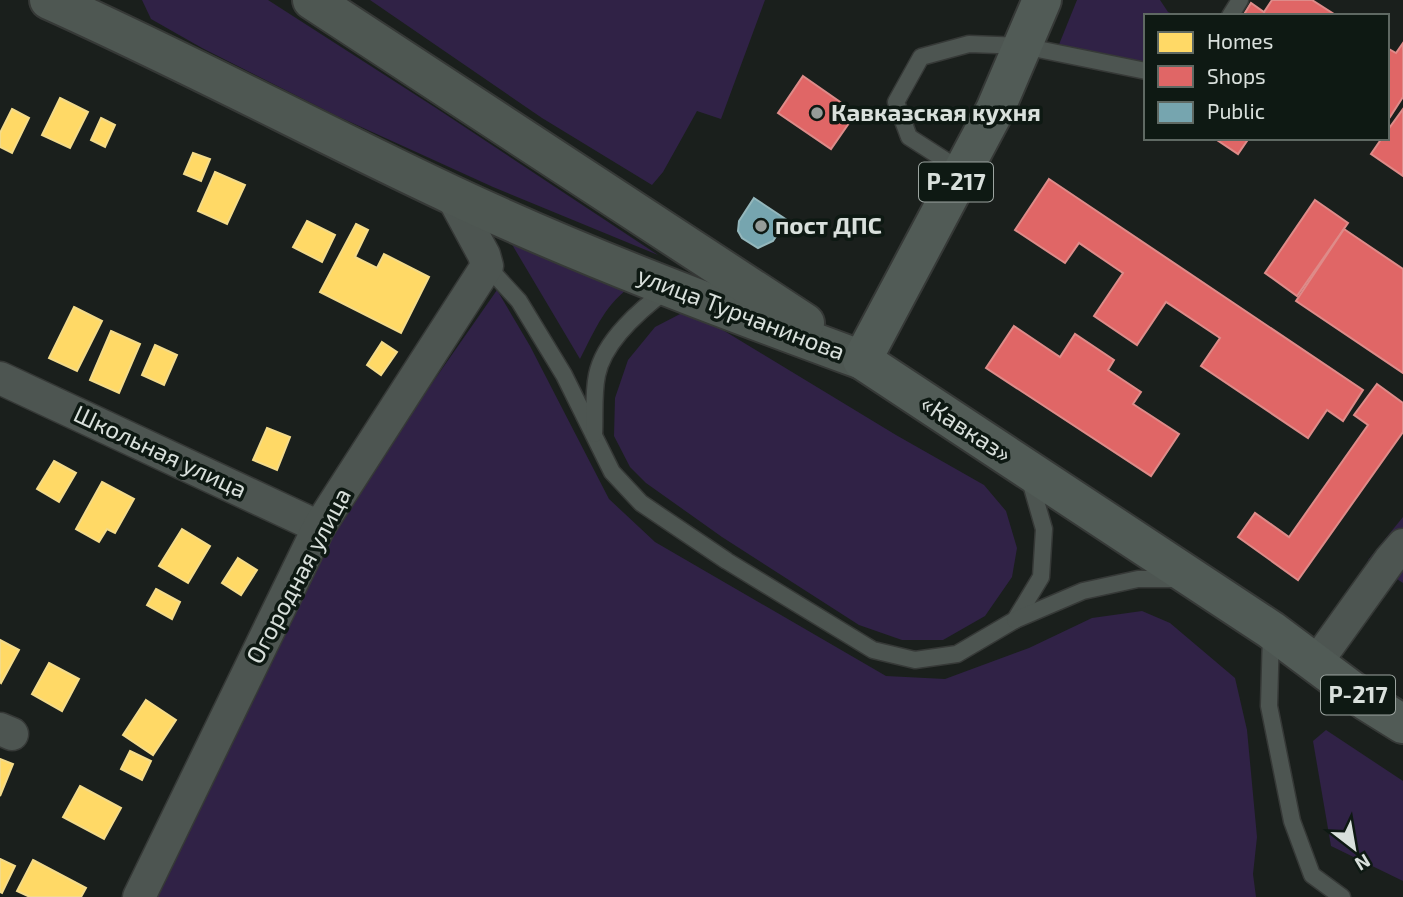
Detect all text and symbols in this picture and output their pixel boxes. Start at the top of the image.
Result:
legend [1144,14,1389,140]
text: Homes [1207,28,1273,53]
text: Shops [1207,63,1266,88]
place label: Кавказская кухня [831,97,1041,126]
text: Public [1207,98,1265,123]
marker: Кавказская кухня [809,105,825,121]
road number: Р-217 [919,162,993,202]
place label: пост ДПС [775,210,882,239]
marker: пост ДПС [753,218,769,234]
street label: улица Турчанинова [633,260,849,366]
street label: «Кавказ» [916,388,1018,468]
street label: Школьная улица [69,398,252,504]
street label: Огородная улица [239,483,357,669]
road number: Р-217 [1321,676,1395,715]
north arrow [1319,813,1389,883]
text: N [1351,850,1375,876]

